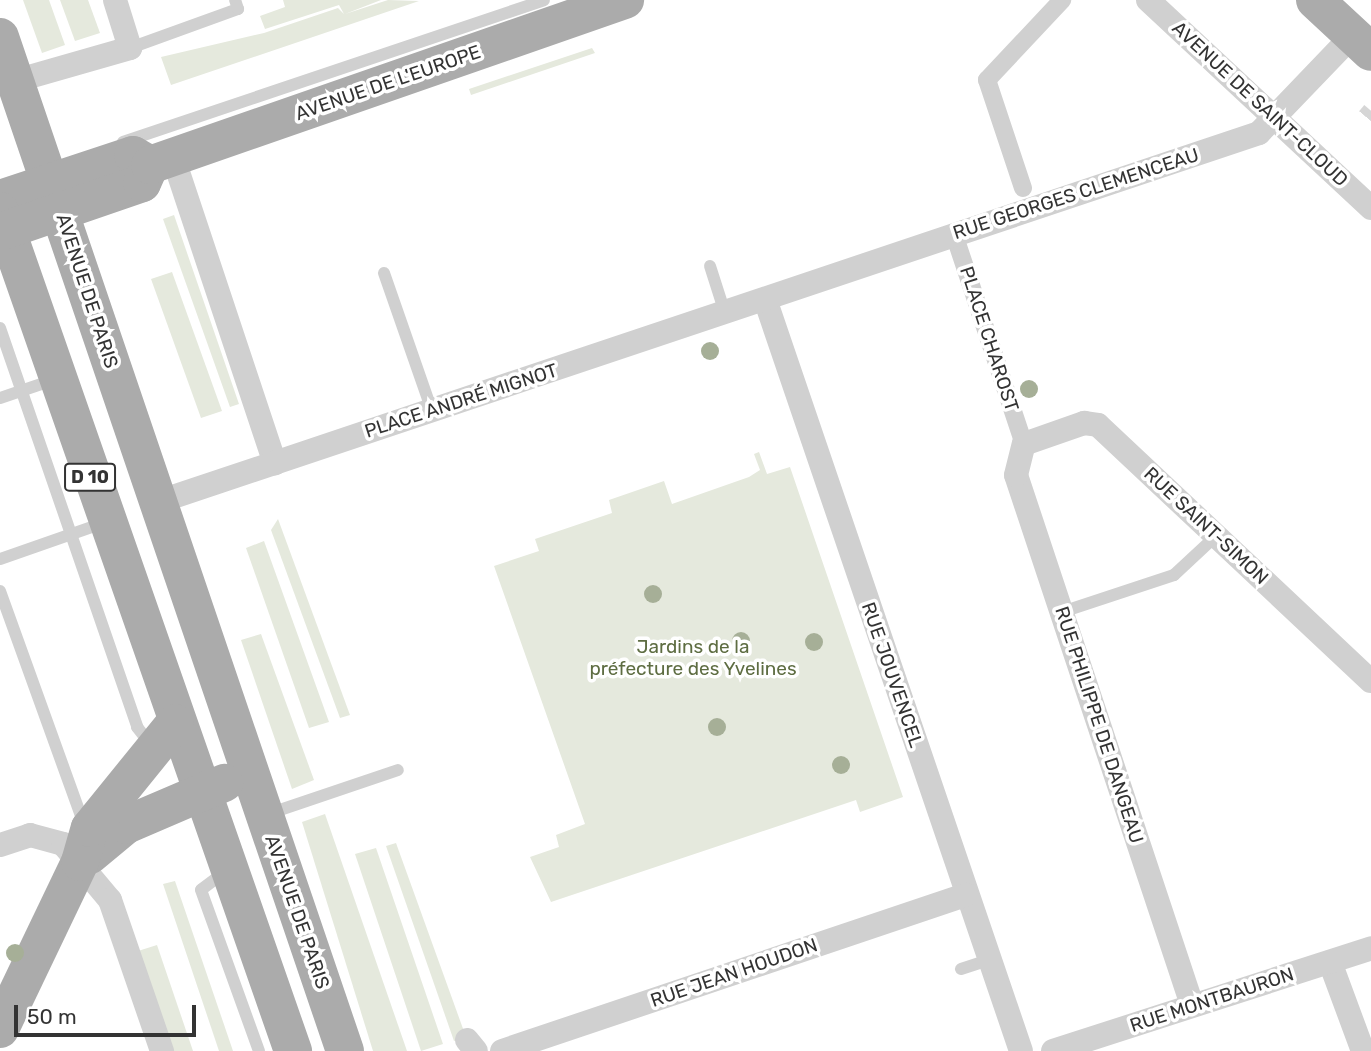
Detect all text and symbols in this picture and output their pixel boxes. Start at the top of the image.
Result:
street label: AVENUE DE SAINT-CLOUD [1167,17,1353,191]
street label: AVENUE DE L'EUROPE [292,41,484,125]
street label: RUE GEORGES CLEMENCEAU [950,143,1202,245]
street label: AVENUE DE PARIS [51,211,123,371]
street label: PLACE CHAROST [955,264,1023,414]
street label: PLACE ANDRÉ MIGNOT [361,359,561,443]
road number: D 10 [64,462,116,491]
street label: RUE SAINT-SIMON [1139,463,1273,589]
street label: RUE JOUVENCEL [856,599,928,751]
street label: RUE PHILIPPE DE DANGEAU [1050,604,1148,846]
park label: Jardins de la préfecture des Yvelines [589,636,797,680]
street label: AVENUE DE PARIS [260,832,334,992]
street label: RUE JEAN HOUDON [648,934,820,1012]
street label: RUE MONTBAURON [1127,963,1297,1037]
scale bar [18,992,200,1036]
text: 50 m [27,1004,77,1029]

